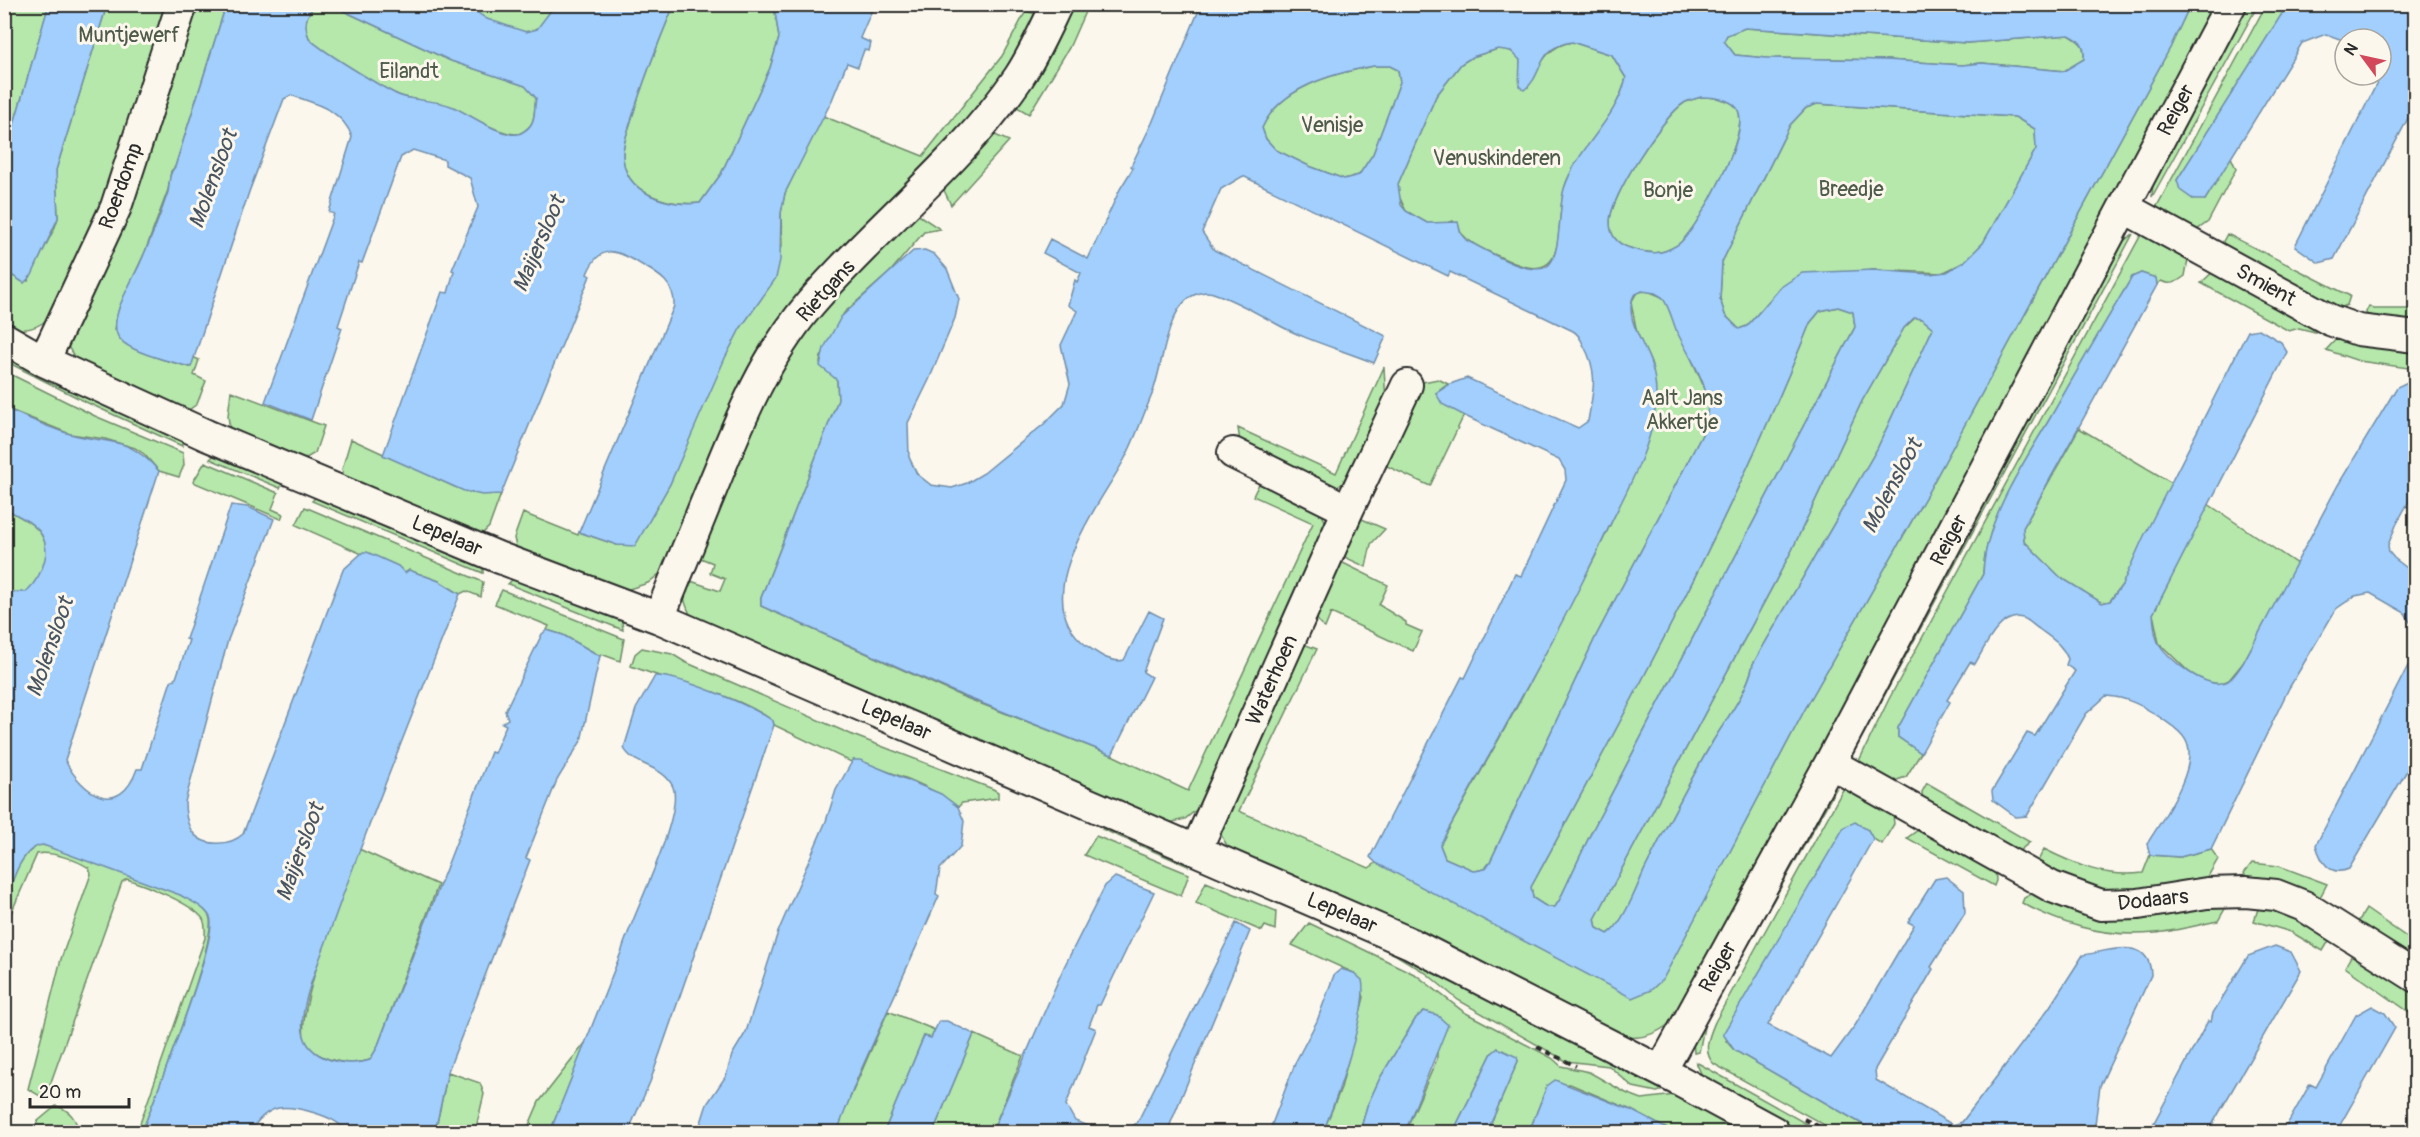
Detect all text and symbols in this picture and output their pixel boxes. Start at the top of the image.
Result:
park label: Muntjewerf [78,22,180,49]
north arrow [2333,27,2393,87]
text: N [2340,39,2363,59]
park label: Eilandt [379,58,439,85]
street label: Reiger [2151,79,2201,140]
park label: Venisje [1301,112,1364,139]
water label: Molensloot [182,124,244,232]
street label: Roerdomp [93,139,149,233]
park label: Venuskinderen [1433,145,1561,172]
park label: Breedje [1818,176,1884,203]
park label: Bonje [1643,177,1694,204]
water label: Maijersloot [506,190,573,296]
street label: Rietgans [791,254,862,328]
street label: Smient [2231,258,2301,313]
park label: Aalt Jans Akkertje [1641,385,1723,436]
water label: Molensloot [1855,432,1930,538]
street label: Lepelaar [407,509,487,563]
street label: Reiger [1924,509,1974,570]
water label: Molensloot [20,592,81,700]
street label: Waterhoen [1240,631,1304,729]
street label: Lepelaar [856,693,936,747]
water label: Maijersloot [269,797,331,905]
street label: Dodaars [2116,883,2190,917]
street label: Lepelaar [1302,886,1382,940]
street label: Reiger [1693,936,1743,997]
scale bar [30,1071,129,1109]
text: 20 m [39,1081,81,1104]

